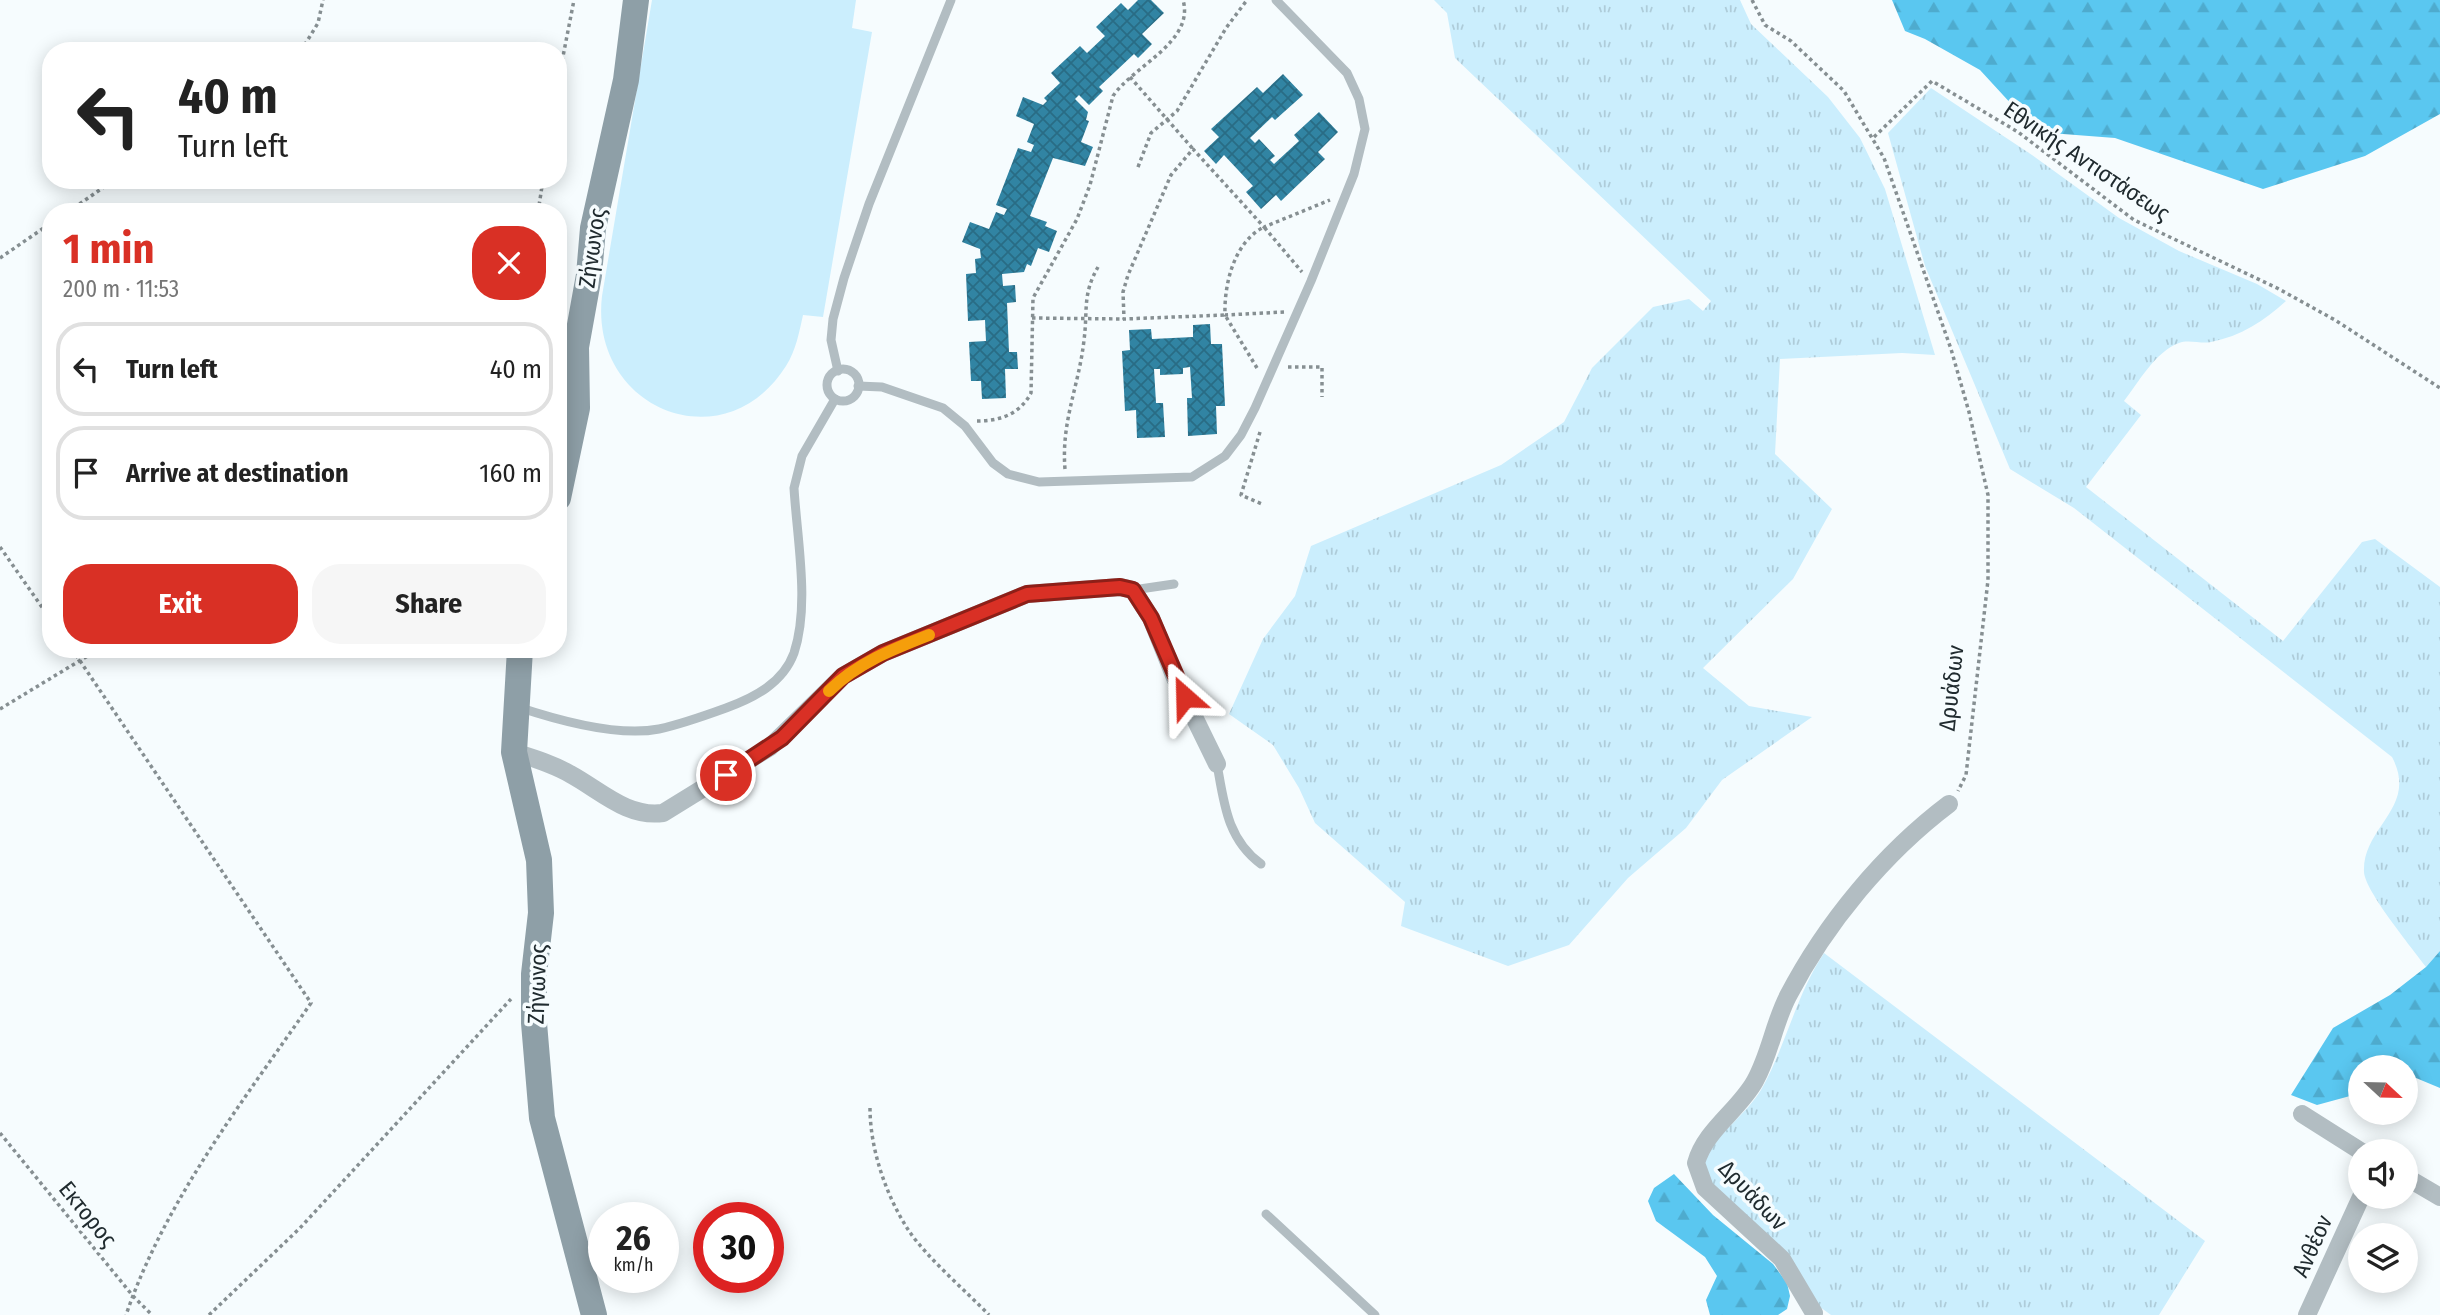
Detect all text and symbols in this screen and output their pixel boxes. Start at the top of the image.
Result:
text: 40 m [178,67,278,126]
icon: left [63,70,154,161]
street label: Εθνικής Αντιστάσεως [1999,95,2176,227]
text: Turn left [178,127,288,165]
street label: Ζήνωνος [573,206,611,290]
text: 1 min [63,224,154,274]
button: close [472,226,546,300]
text: 200 m · 11:53 [63,275,179,303]
icon: left [67,350,105,388]
text: Turn left [126,354,218,385]
text: 40 m [490,354,542,385]
icon: arrive [67,454,105,492]
text: Arrive at destination [126,458,349,489]
text: 160 m [479,458,542,489]
button: Exit [63,564,298,644]
button: Share [312,564,546,644]
street label: Δρυάδων [1933,644,1969,732]
position arrow [1148,660,1222,734]
pin [696,745,756,805]
icon: arrive [707,756,745,794]
street label: Ζήνωνος [522,943,552,1025]
north arrow [2348,1055,2418,1125]
map controls [2348,1055,2418,1293]
button: sound [2348,1139,2418,1209]
street label: Δρυάδων [1713,1154,1793,1236]
street label: Εκτορος [53,1176,123,1253]
speed limit sign: 30 [693,1202,784,1293]
street label: Ανθέον [2286,1211,2338,1281]
text: 26 [616,1217,651,1259]
button: layers [2348,1223,2418,1293]
text: km/h [613,1254,654,1276]

